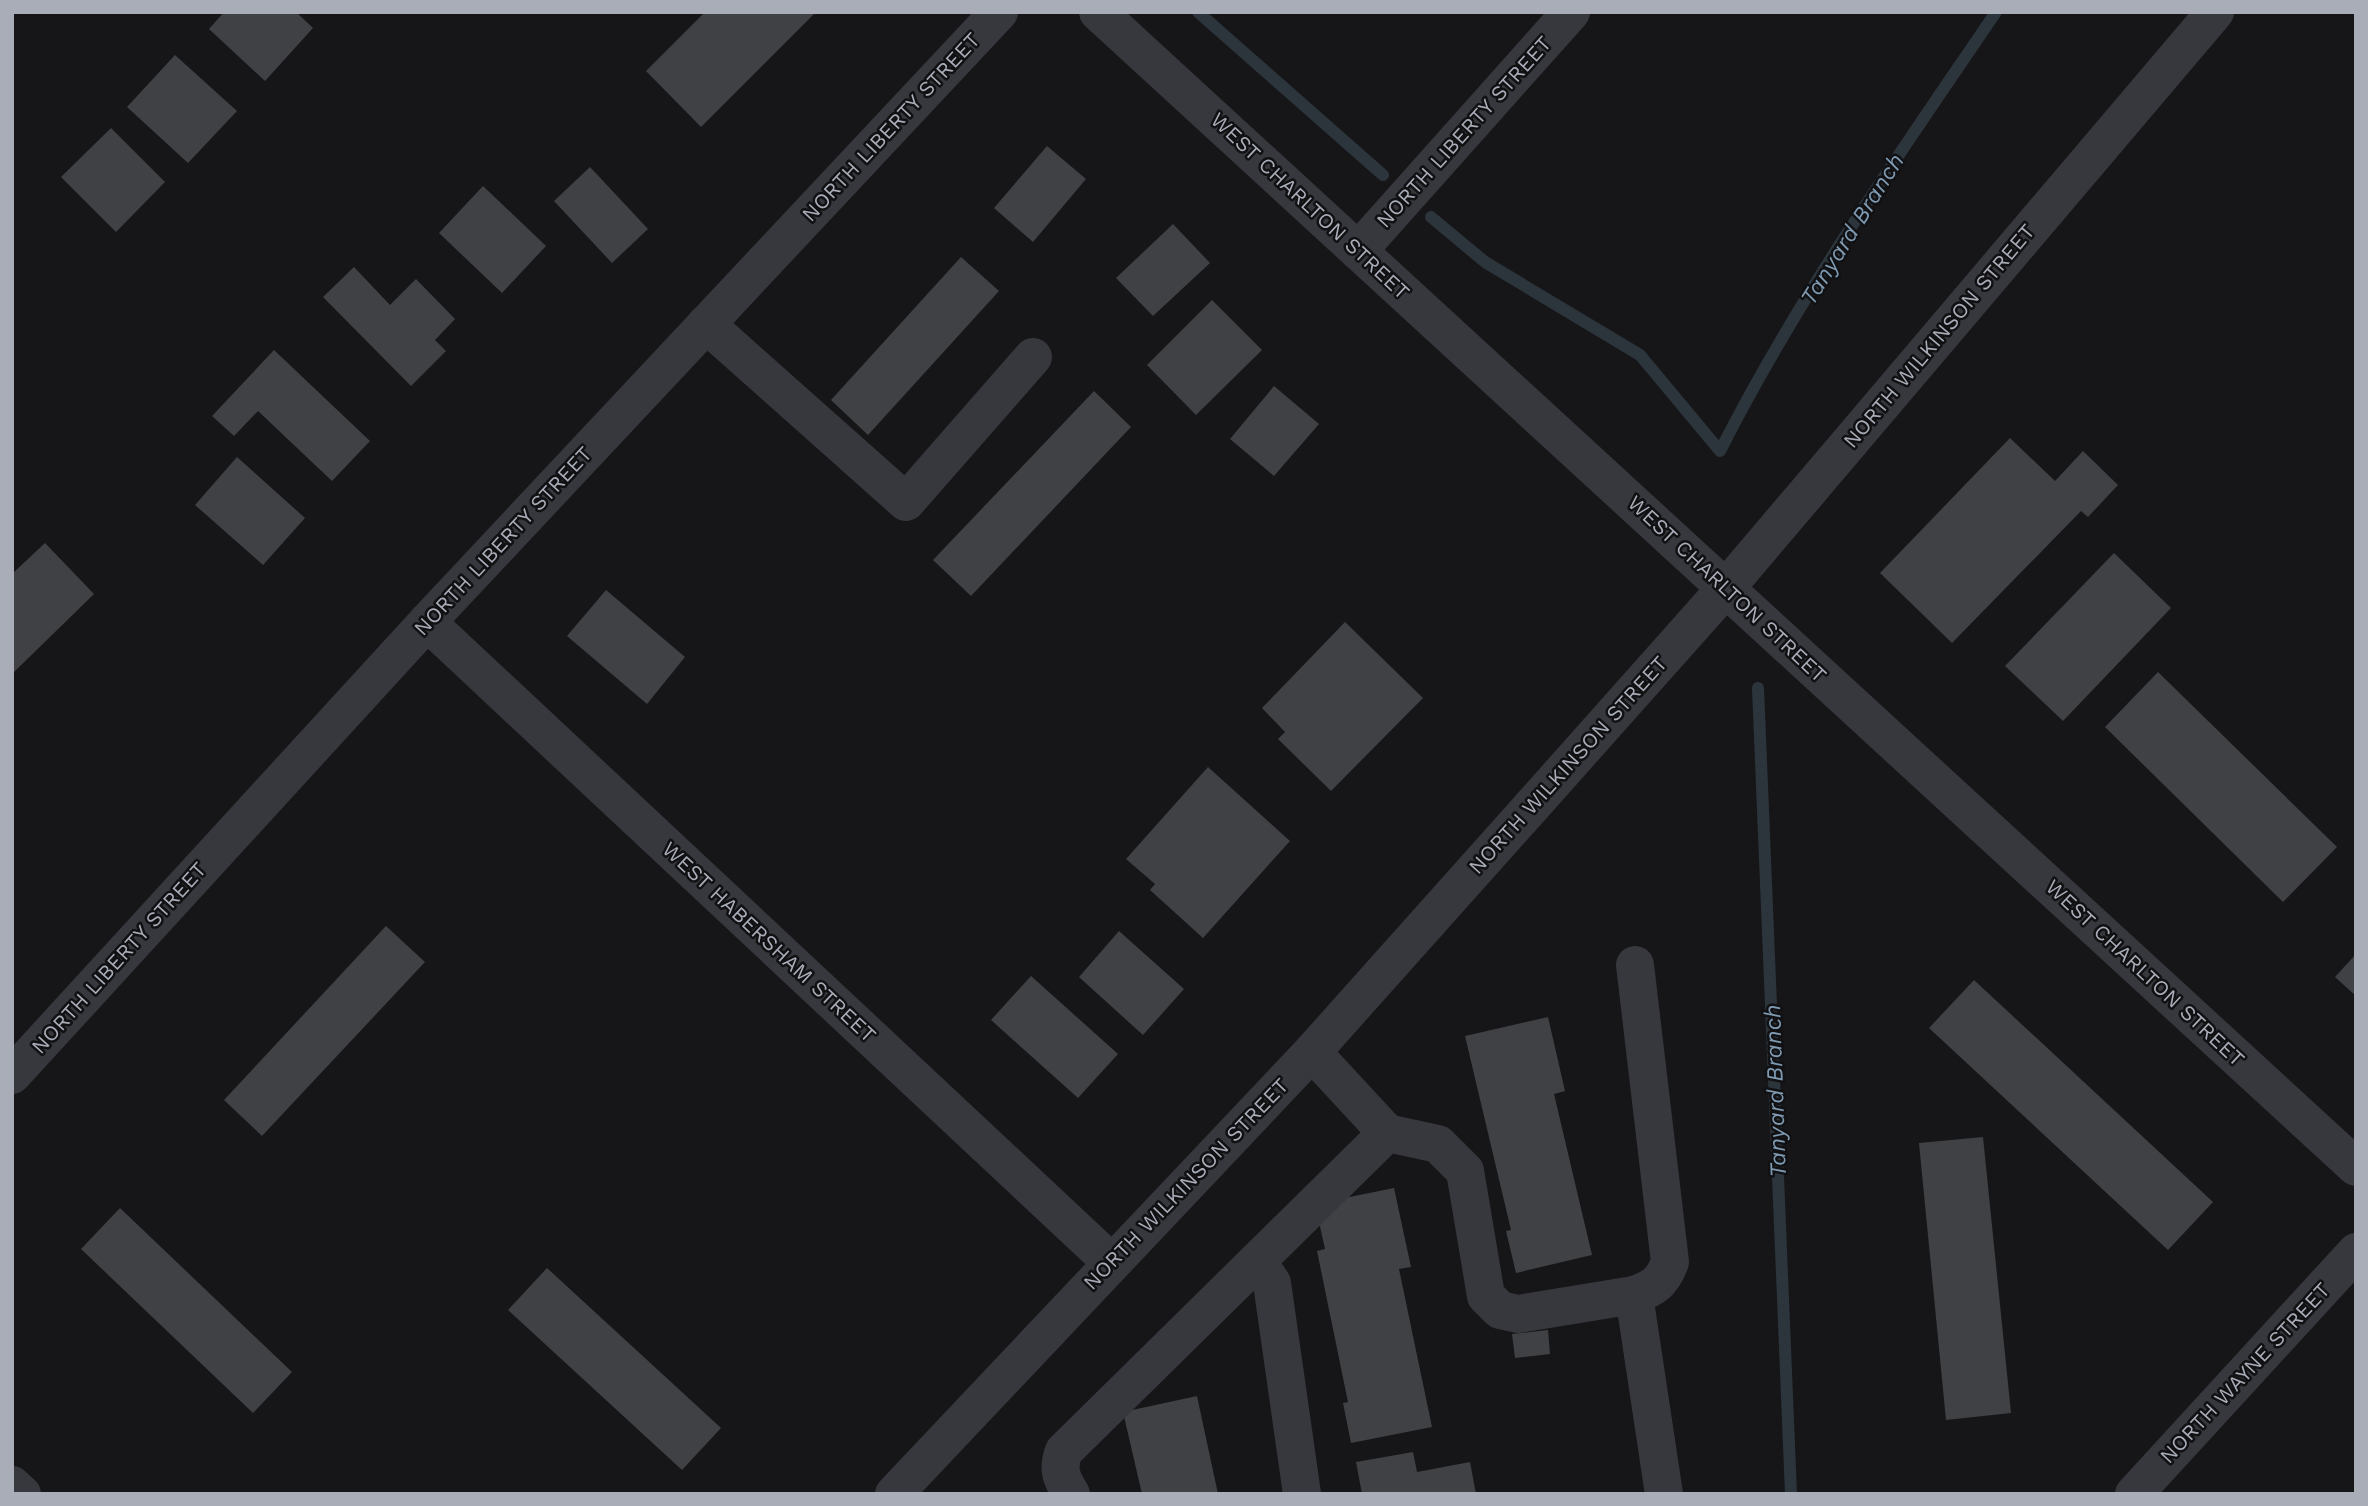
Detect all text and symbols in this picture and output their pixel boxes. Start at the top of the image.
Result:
street label: NORTH LIBERTY STREET [796,27,985,226]
street label: NORTH LIBERTY STREET [1371,30,1557,233]
street label: WEST CHARLTON STREET [1206,107,1415,305]
water label: Tanyard Branch [1795,149,1910,310]
street label: NORTH WILKINSON STREET [1838,218,2040,453]
street label: NORTH LIBERTY STREET [408,441,597,640]
street label: WEST CHARLTON STREET [1623,490,1832,688]
street label: NORTH WILKINSON STREET [1463,650,1672,879]
street label: WEST HABERSHAM STREET [657,836,882,1047]
street label: NORTH LIBERTY STREET [26,856,212,1059]
street label: WEST CHARLTON STREET [2041,874,2250,1072]
water label: Tanyard Branch [1759,1004,1792,1178]
street label: NORTH WILKINSON STREET [1078,1072,1294,1295]
street label: NORTH WAYNE STREET [2154,1277,2335,1468]

